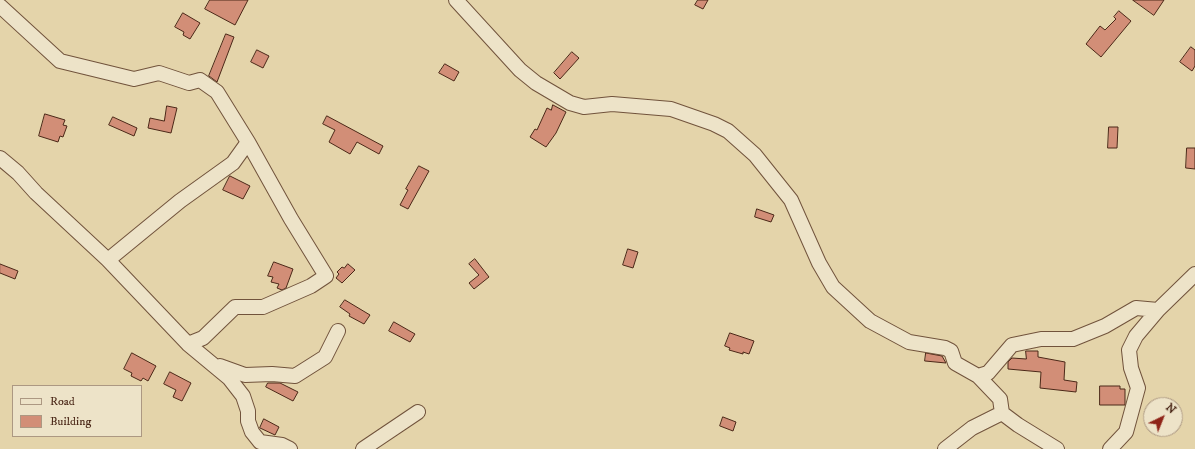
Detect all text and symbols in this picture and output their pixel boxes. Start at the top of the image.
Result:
legend [12,385,142,437]
text: Road [50,394,75,409]
north arrow [1143,397,1183,437]
text: N [1162,401,1179,417]
text: Building [50,414,91,429]

